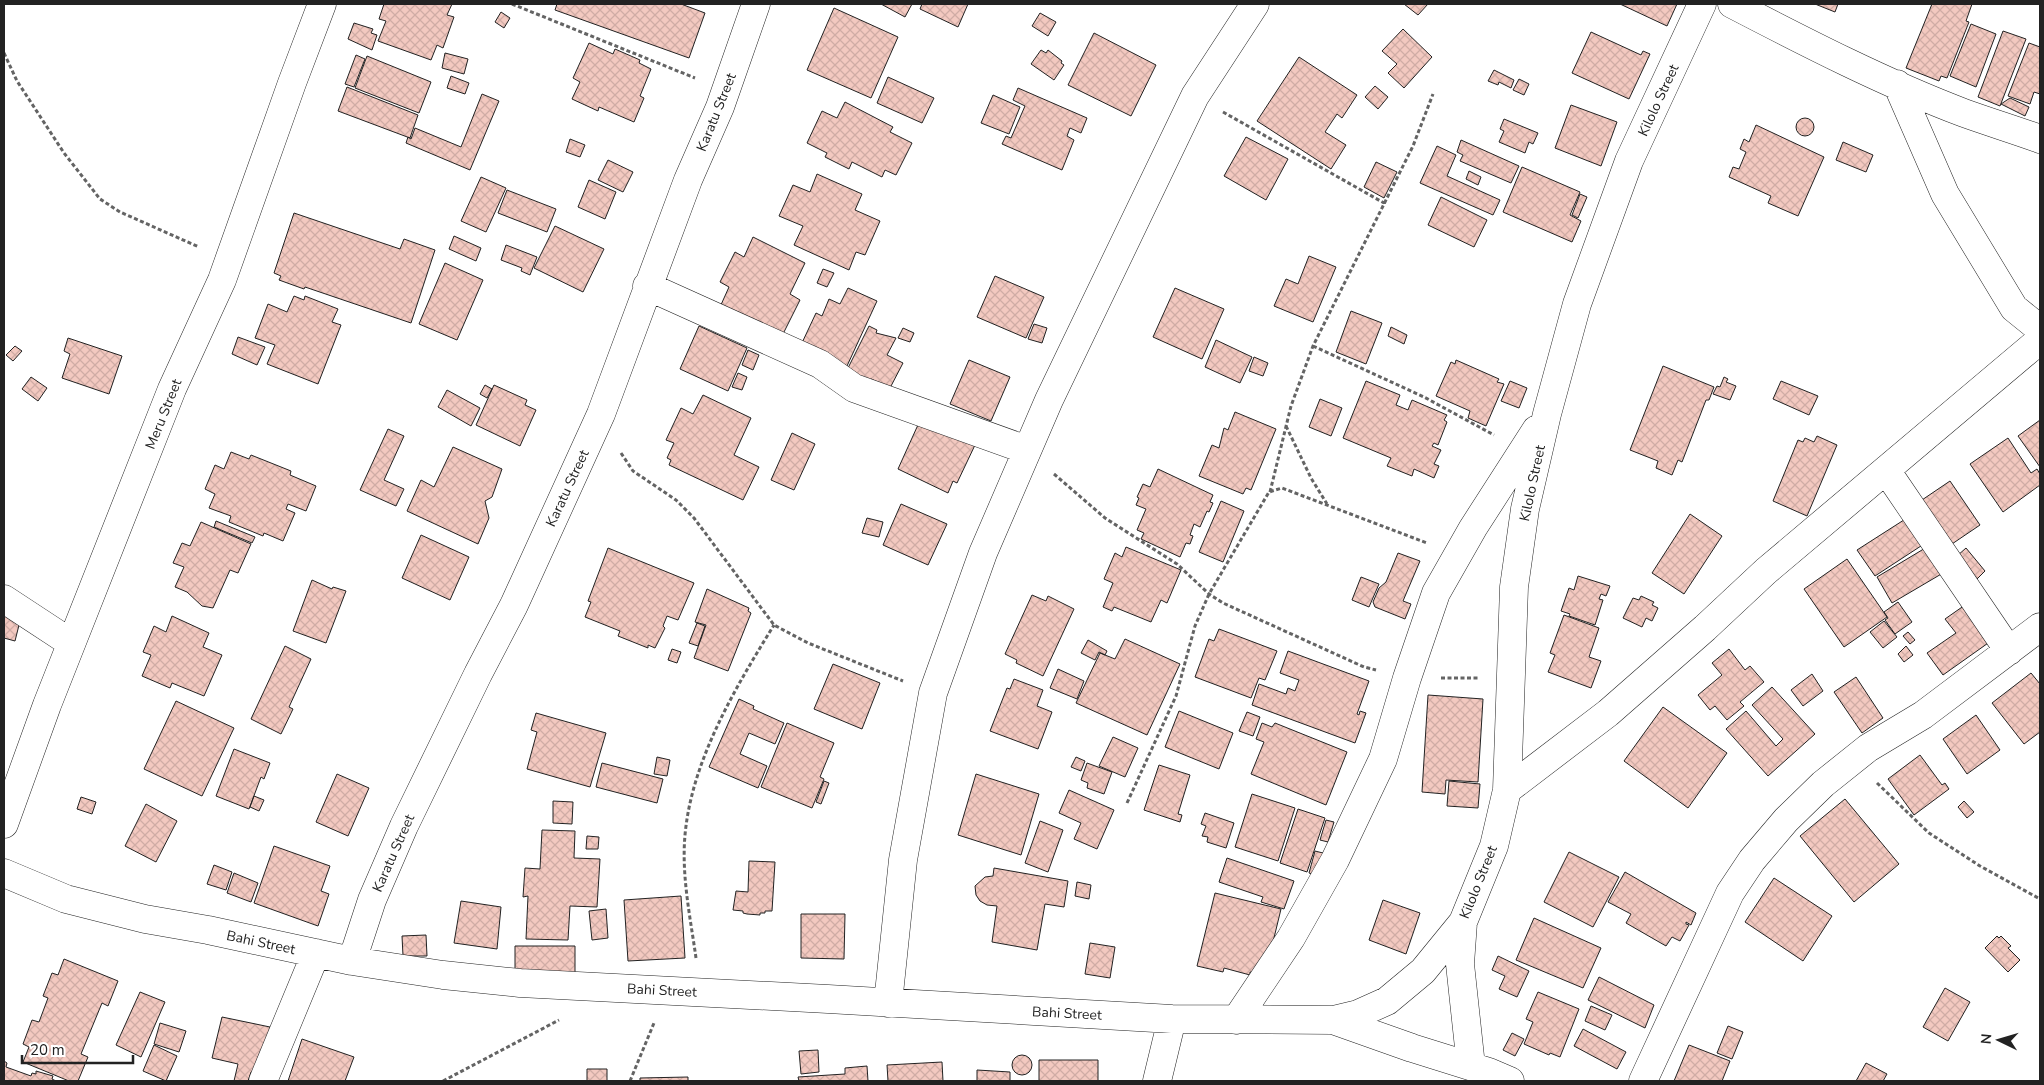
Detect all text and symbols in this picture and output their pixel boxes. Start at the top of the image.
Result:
street label: Kilolo Street [1633,61,1683,139]
street label: Karatu Street [692,70,741,154]
street label: Meru Street [141,376,186,452]
street label: Kilolo Street [1515,443,1550,523]
street label: Karatu Street [541,446,594,530]
street label: Karatu Street [368,811,419,895]
street label: Kilolo Street [1455,843,1502,922]
street label: Bahi Street [225,926,297,959]
street label: Bahi Street [627,979,697,1002]
street label: Bahi Street [1032,1002,1102,1025]
north arrow [1974,1015,2024,1065]
scale bar [22,1032,134,1064]
text: N [1977,1033,1996,1045]
text: 20 m [30,1040,65,1060]

